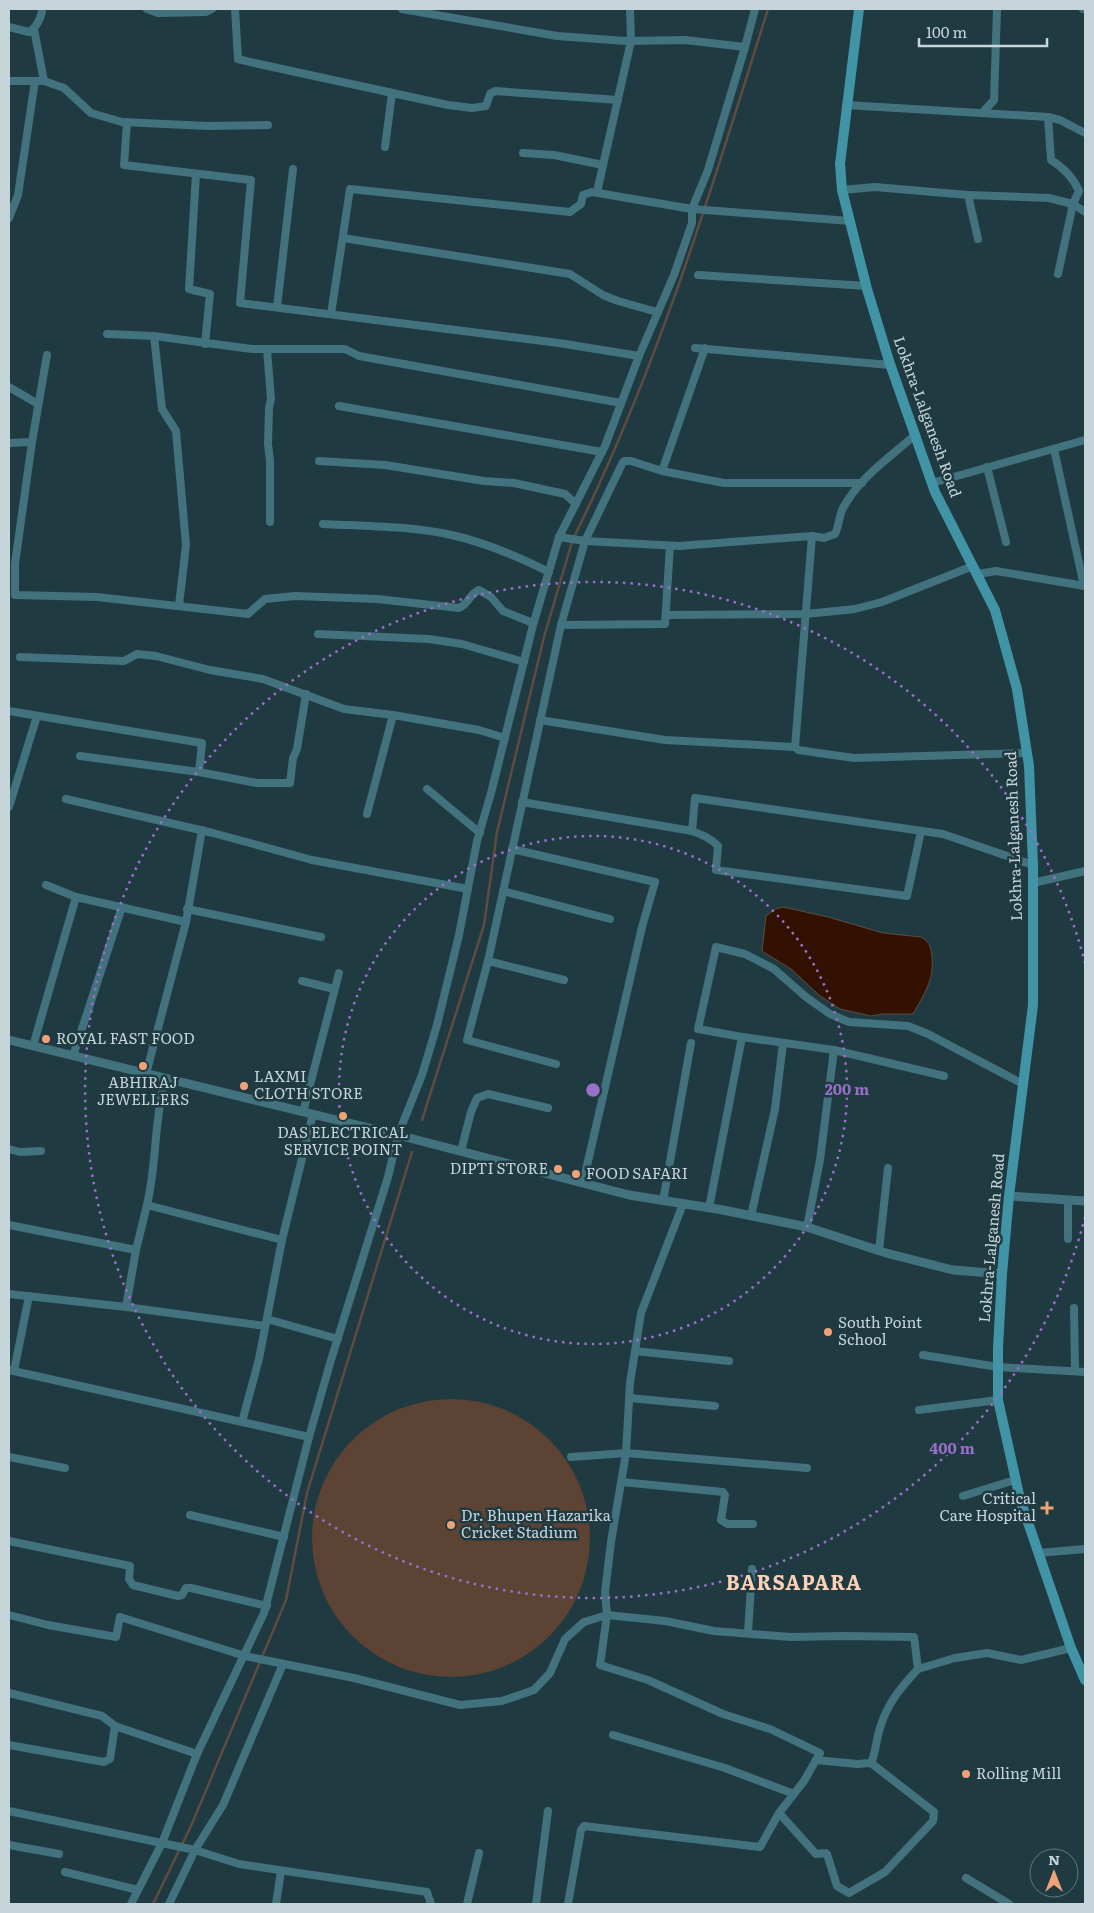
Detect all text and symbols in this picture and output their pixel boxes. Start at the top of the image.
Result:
scale bar [919,15,1046,47]
text: 100 m [926,20,967,43]
street label: Lokhra-Lalganesh Road [889,333,968,500]
street label: Lokhra-Lalganesh Road [998,751,1027,921]
place label: ROYAL FAST FOOD [56,1026,195,1049]
marker: ROYAL FAST FOOD [40,1033,52,1045]
marker: ABHIRAJ JEWELLERS [137,1060,149,1072]
place label: LAXMI CLOTH STORE [254,1064,363,1104]
place label: ABHIRAJ JEWELLERS [97,1070,189,1110]
text: 200 m [825,1077,869,1100]
marker: LAXMI CLOTH STORE [238,1080,250,1092]
centre of rings [584,1081,602,1099]
marker: DAS ELECTRICAL SERVICE POINT [337,1110,349,1122]
place label: DAS ELECTRICAL SERVICE POINT [277,1120,409,1160]
street label: Lokhra-Lalganesh Road [972,1152,1009,1323]
place label: DIPTI STORE [450,1156,548,1179]
place label: FOOD SAFARI [586,1161,688,1184]
marker: DIPTI STORE [552,1163,564,1175]
marker: FOOD SAFARI [570,1168,582,1180]
place label: South Point School [838,1310,922,1350]
marker: South Point School [822,1326,834,1338]
text: 400 m [929,1436,975,1459]
place label: Critical Care Hospital [939,1486,1036,1526]
marker: Critical Care Hospital [1040,1501,1054,1515]
place label: Dr. Bhupen Hazarika Cricket Stadium [461,1503,612,1543]
marker: Dr. Bhupen Hazarika Cricket Stadium [445,1519,457,1531]
district label: BARSAPARA [726,1566,862,1596]
place label: Rolling Mill [976,1761,1061,1784]
marker: Rolling Mill [960,1768,972,1780]
north arrow [1029,1848,1079,1898]
text: N [1048,1849,1060,1869]

